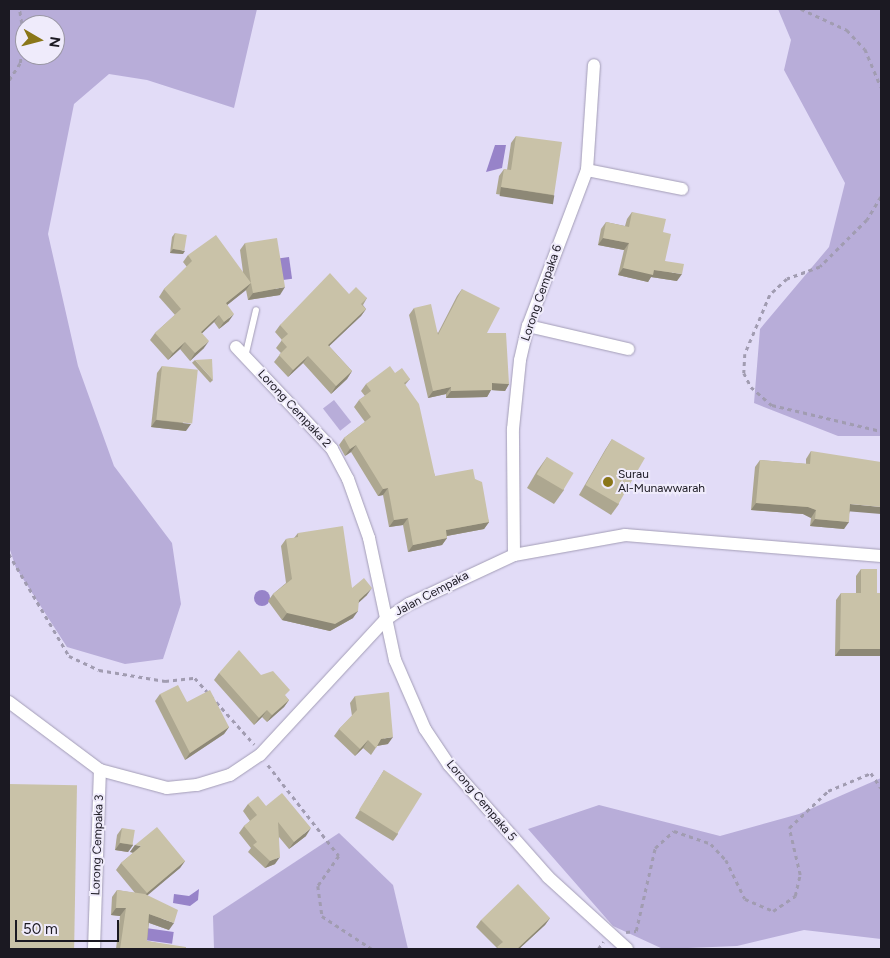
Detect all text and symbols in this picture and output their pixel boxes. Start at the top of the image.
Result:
north arrow [15,15,65,65]
text: N [45,35,64,49]
street label: Lorong Cempaka 6 [519,243,565,343]
street label: Lorong Cempaka 2 [254,367,334,451]
place label: Surau Al-Munawwarah [618,468,705,496]
marker: Surau Al-Munawwarah [602,476,614,488]
street label: Jalan Cempaka [393,569,471,619]
street label: Lorong Cempaka 5 [443,758,519,844]
street label: Lorong Cempaka 3 [89,794,107,896]
scale bar [18,910,121,942]
text: 50 m [23,920,58,938]

